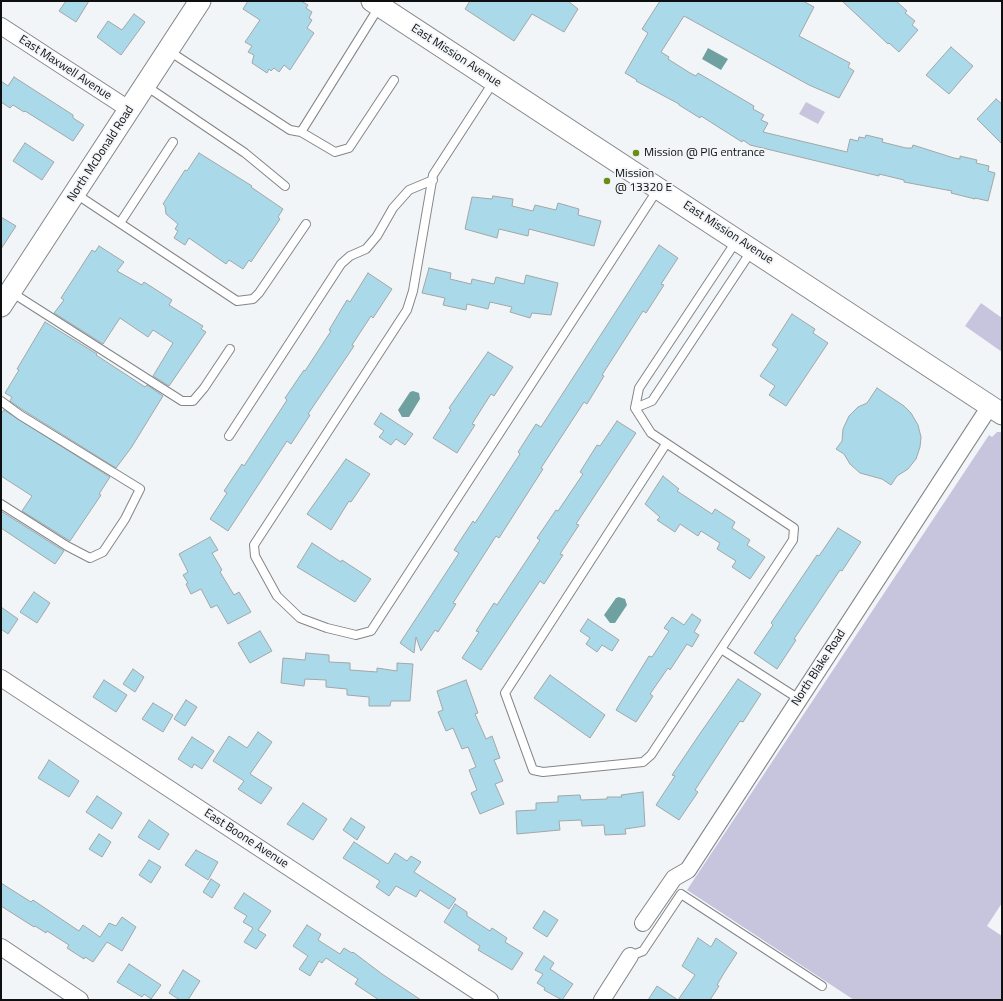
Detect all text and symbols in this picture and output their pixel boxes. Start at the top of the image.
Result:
street label: East Mission Avenue [408,21,504,91]
street label: East Maxwell Avenue [16,33,114,103]
street label: North McDonald Road [65,103,137,205]
place label: Mission @ PIG entrance [644,146,765,160]
marker: Mission @ PIG entrance [631,148,641,158]
place label: Mission @ 13320 E [615,167,672,195]
marker: Mission @ 13320 E [602,176,612,186]
street label: East Mission Avenue [680,198,776,268]
street label: North Blake Road [789,627,849,709]
street label: East Boone Avenue [201,806,291,872]

